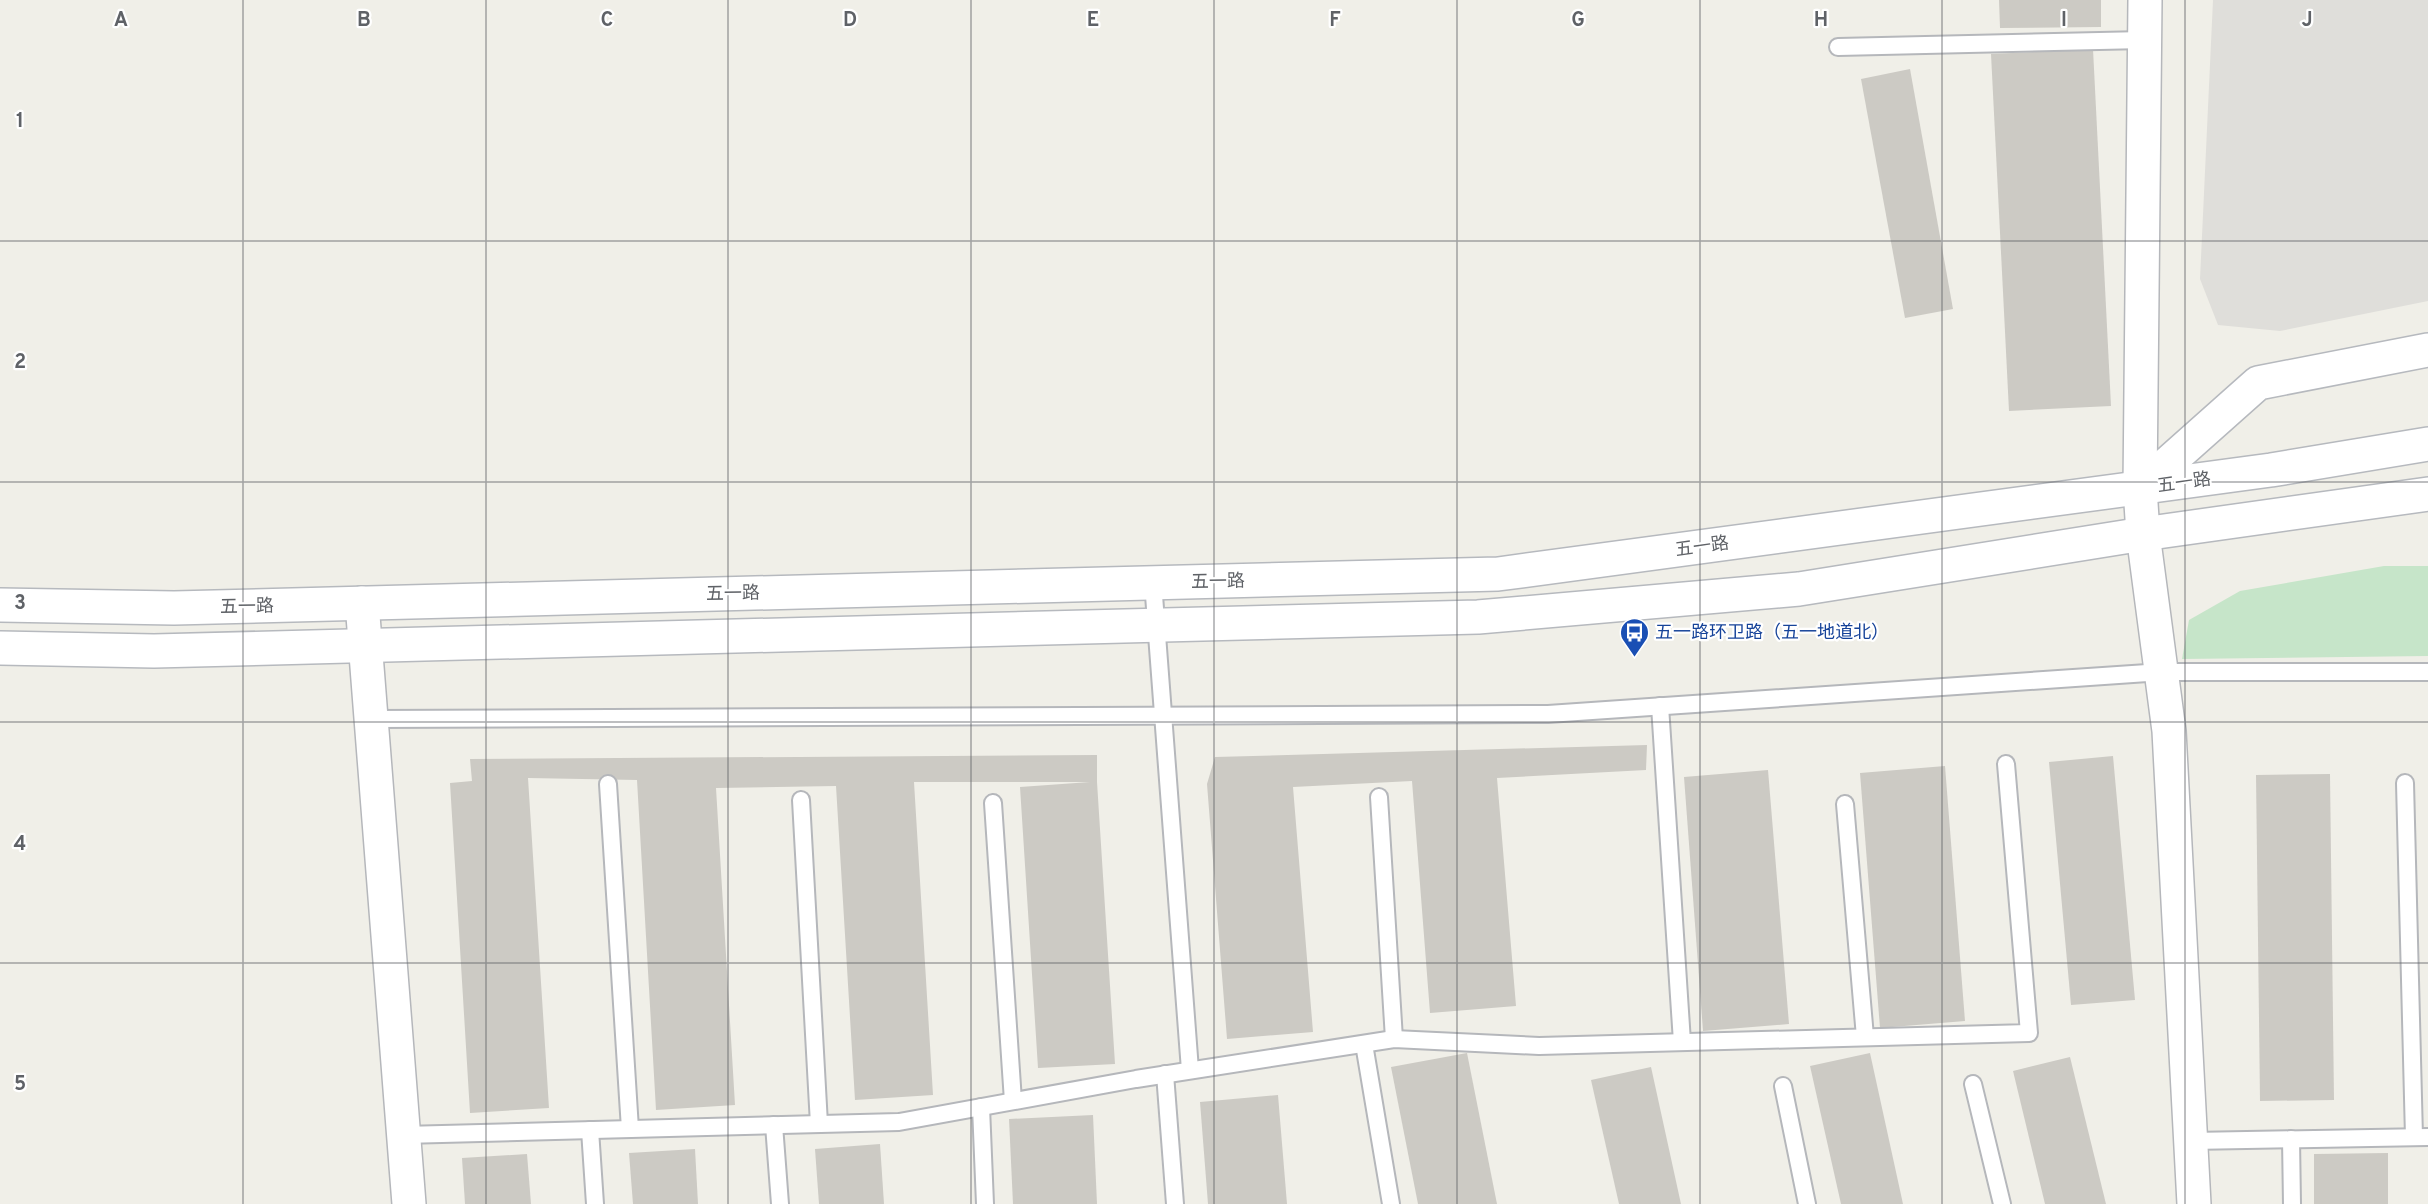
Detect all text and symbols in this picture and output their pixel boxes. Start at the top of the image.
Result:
text: A [114,8,128,34]
text: B [357,8,371,34]
text: C [601,8,613,34]
text: D [843,8,857,34]
text: E [1087,8,1099,34]
text: F [1329,8,1341,34]
text: G [1571,8,1585,34]
text: H [1814,8,1828,34]
text: I [2061,8,2067,34]
text: J [2301,8,2313,34]
text: 1 [16,109,24,135]
text: 2 [14,350,26,376]
street label: 五一路 [2156,468,2213,499]
street label: 五一路 [1674,532,1731,563]
street label: 五一路 [1191,571,1245,594]
street label: 五一路 [706,583,760,606]
text: 3 [14,591,26,617]
street label: 五一路 [220,596,274,619]
bus stop icon: 五一路环卫路（五一地道北） [1618,616,1650,658]
place label: 五一路环卫路（五一地道北） [1655,622,1889,645]
text: 4 [14,832,26,858]
text: 5 [14,1072,26,1098]

